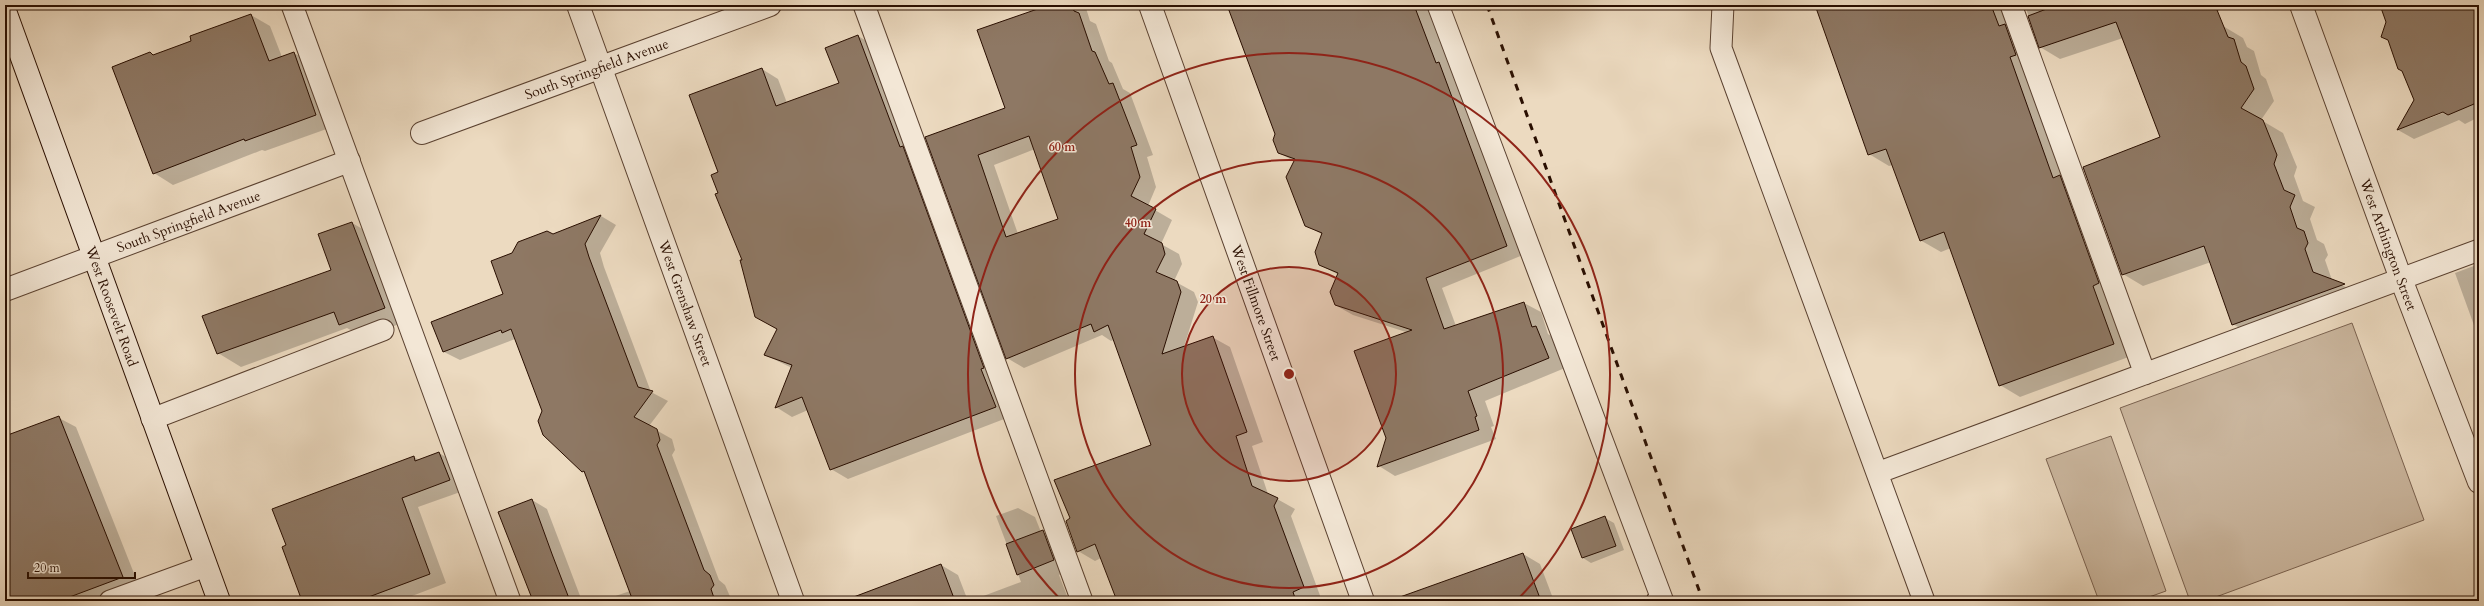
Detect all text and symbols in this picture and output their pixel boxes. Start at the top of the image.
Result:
street label: South Springfield Avenue [522,34,671,104]
text: 60 m [1049,139,1076,155]
street label: West Arthington Street [2355,175,2421,314]
street label: South Springfield Avenue [114,186,263,257]
text: 40 m [1125,215,1152,231]
street label: West Grenshaw Street [653,237,717,369]
street label: West Fillmore Street [1226,241,1286,364]
street label: West Roosevelt Road [81,243,142,370]
text: 20 m [1200,291,1227,307]
centre of rings [1282,367,1296,381]
scale bar [28,554,135,580]
text: 20 m [34,560,61,576]

